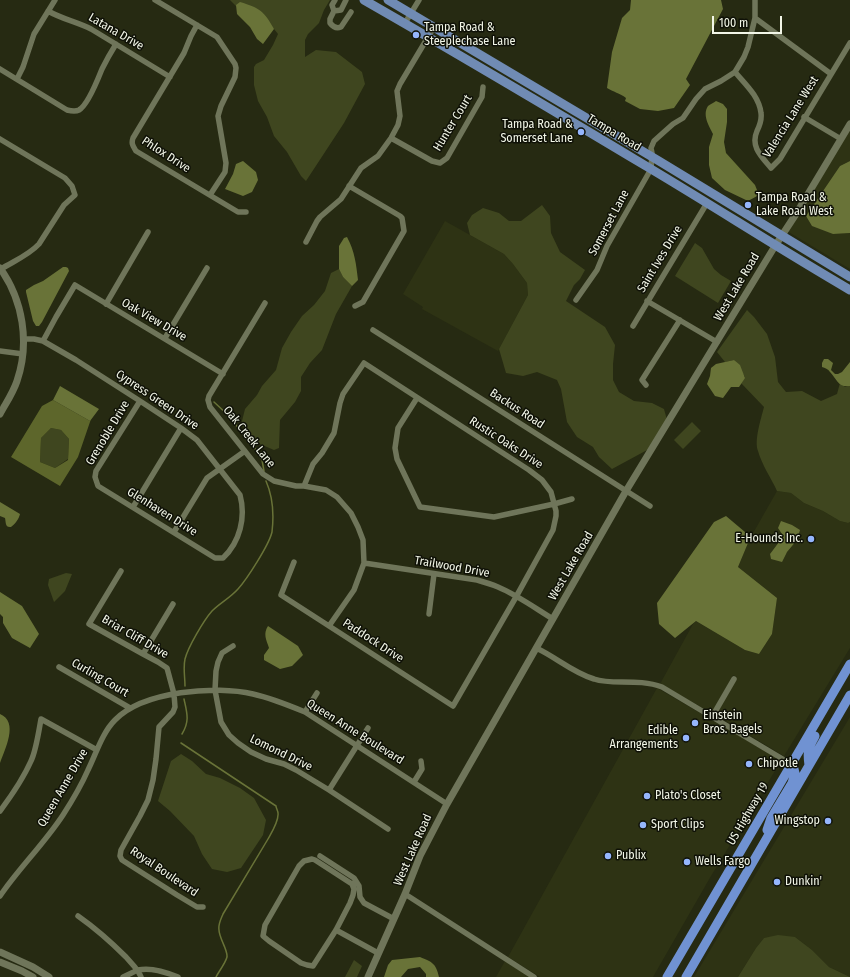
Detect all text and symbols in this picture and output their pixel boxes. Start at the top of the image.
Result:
scale bar [714,8,784,34]
street label: Latana Drive [86,10,146,54]
text: 100 m [719,16,748,30]
place label: Tampa Road & Steeplechase Lane [424,21,515,49]
marker: Tampa Road & Steeplechase Lane [411,30,421,40]
street label: Valencia Lane West [760,73,822,161]
street label: Hunter Court [431,92,475,154]
street label: Tampa Road [585,111,643,155]
place label: Tampa Road & Somerset Lane [500,118,573,146]
marker: Tampa Road & Somerset Lane [576,127,586,137]
street label: Phlox Drive [139,134,193,176]
street label: Somerset Lane [586,188,632,258]
place label: Tampa Road & Lake Road West [756,191,833,219]
marker: Tampa Road & Lake Road West [743,200,753,210]
street label: Saint Ives Drive [634,223,686,295]
street label: West Lake Road [711,250,763,324]
street label: Oak View Drive [119,296,189,344]
street label: Cypress Green Drive [113,367,201,433]
street label: Backus Road [487,386,547,432]
street label: Grenoble Drive [83,398,133,468]
street label: Oak Creek Lane [220,403,278,471]
street label: Rustic Oaks Drive [466,414,546,472]
street label: Glenhaven Drive [124,485,200,539]
street label: West Lake Road [546,529,596,603]
place label: E-Hounds Inc. [735,532,803,546]
marker: E-Hounds Inc. [806,534,816,544]
street label: Trailwood Drive [413,553,491,581]
street label: Briar Cliff Drive [99,612,171,662]
street label: Paddock Drive [340,616,406,666]
street label: Curling Court [69,656,131,700]
street label: Queen Anne Boulevard [304,696,406,768]
place label: Einstein Bros. Bagels [703,709,762,737]
marker: Einstein Bros. Bagels [690,718,700,728]
place label: Edible Arrangements [610,724,678,752]
street label: Lomond Drive [247,732,315,774]
marker: Edible Arrangements [681,733,691,743]
street label: Queen Anne Drive [35,746,91,830]
place label: Chipotle [757,757,798,771]
marker: Chipotle [744,759,754,769]
street label: US Highway 19 [724,780,772,848]
place label: Plato's Closet [655,789,721,803]
marker: Plato's Closet [642,791,652,801]
street label: West Lake Road [391,812,435,888]
place label: Wingstop [775,814,820,828]
marker: Wingstop [823,816,833,826]
place label: Sport Clips [651,818,704,832]
marker: Sport Clips [638,820,648,830]
street label: Royal Boulevard [127,844,201,900]
place label: Publix [616,849,646,863]
marker: Publix [603,851,613,861]
place label: Wells Fargo [695,855,750,869]
marker: Wells Fargo [682,857,692,867]
place label: Dunkin' [785,875,822,889]
marker: Dunkin' [772,877,782,887]

